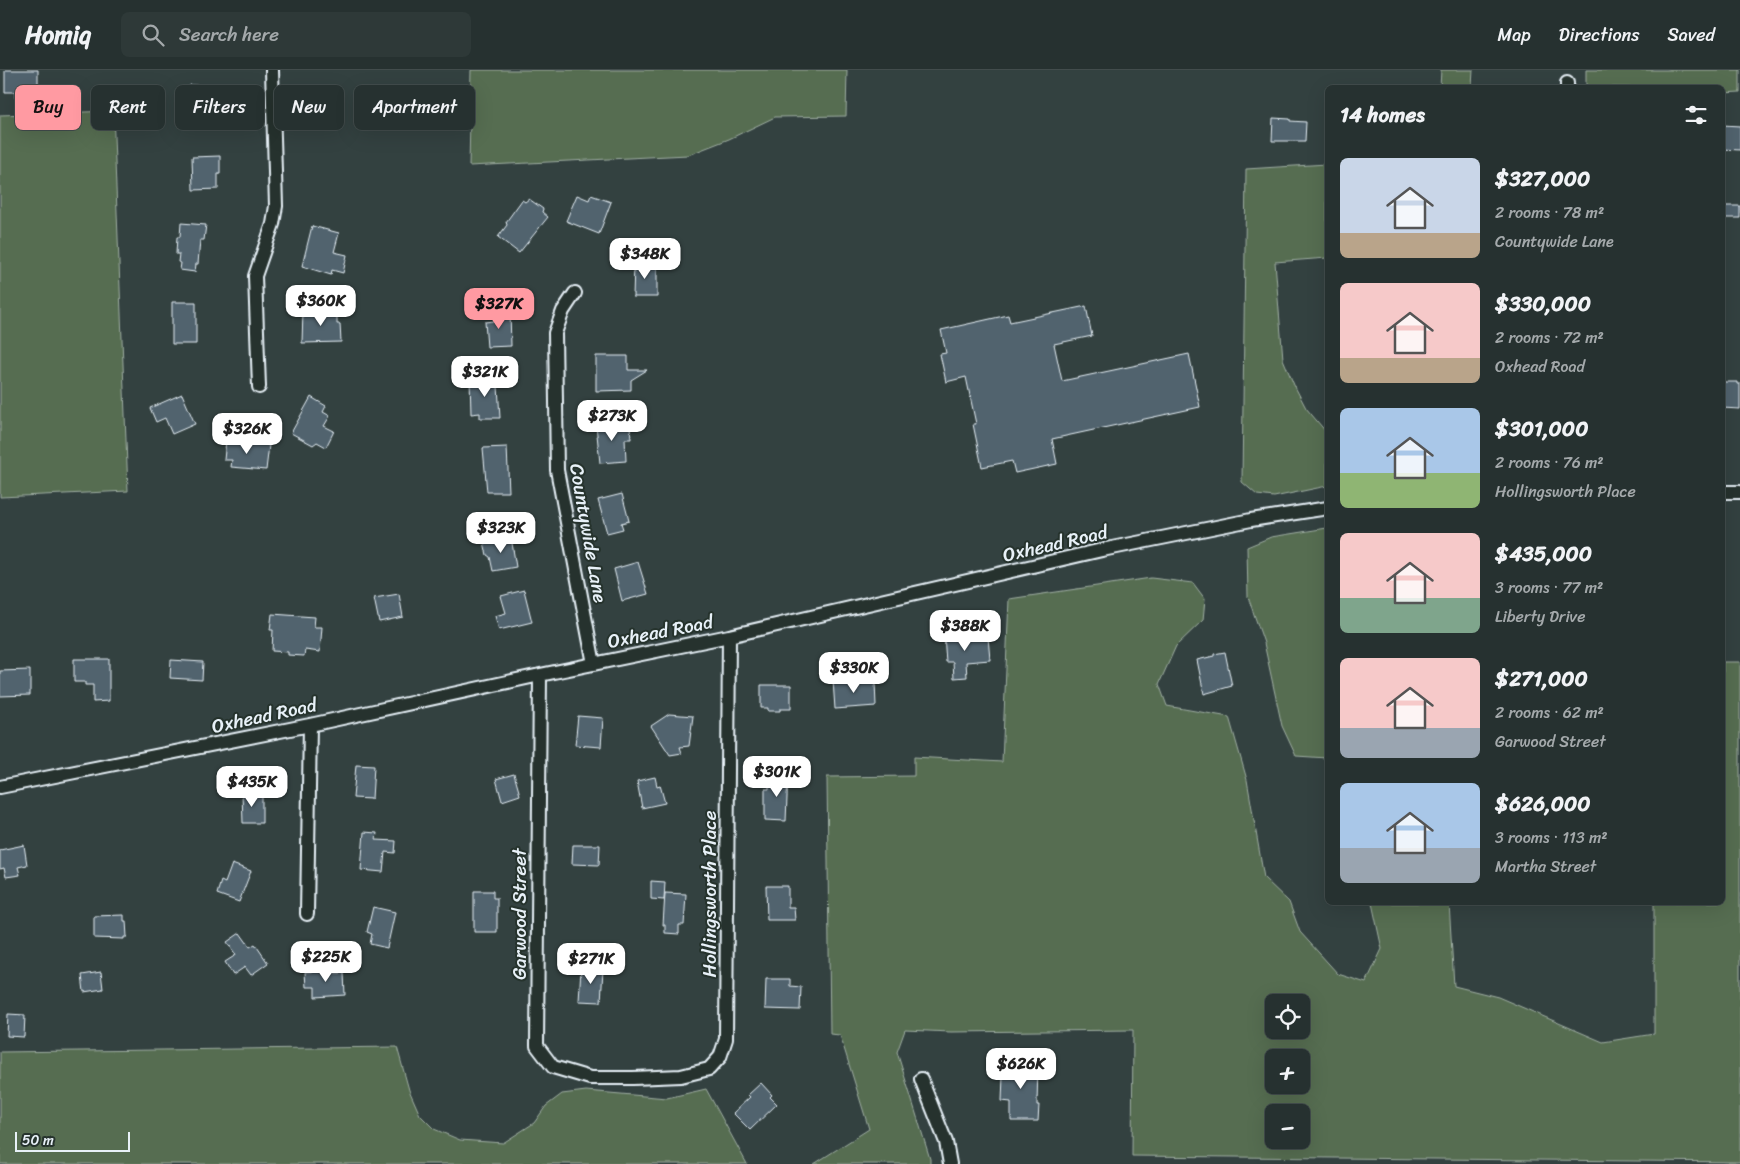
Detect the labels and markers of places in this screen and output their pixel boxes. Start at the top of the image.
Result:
pin: $348K [610,238,680,280]
pin: $360K [286,284,356,327]
pin: $327K [464,288,534,330]
pin: $321K [450,356,520,398]
pin: $273K [577,400,647,442]
pin: $326K [212,412,282,455]
pin: $323K [466,512,536,554]
pin: $388K [930,610,1000,652]
pin: $330K [819,652,889,694]
pin: $301K [742,756,812,798]
pin: $435K [217,766,287,808]
pin: $225K [291,940,361,983]
pin: $271K [556,942,626,985]
pin: $626K [986,1048,1056,1090]

